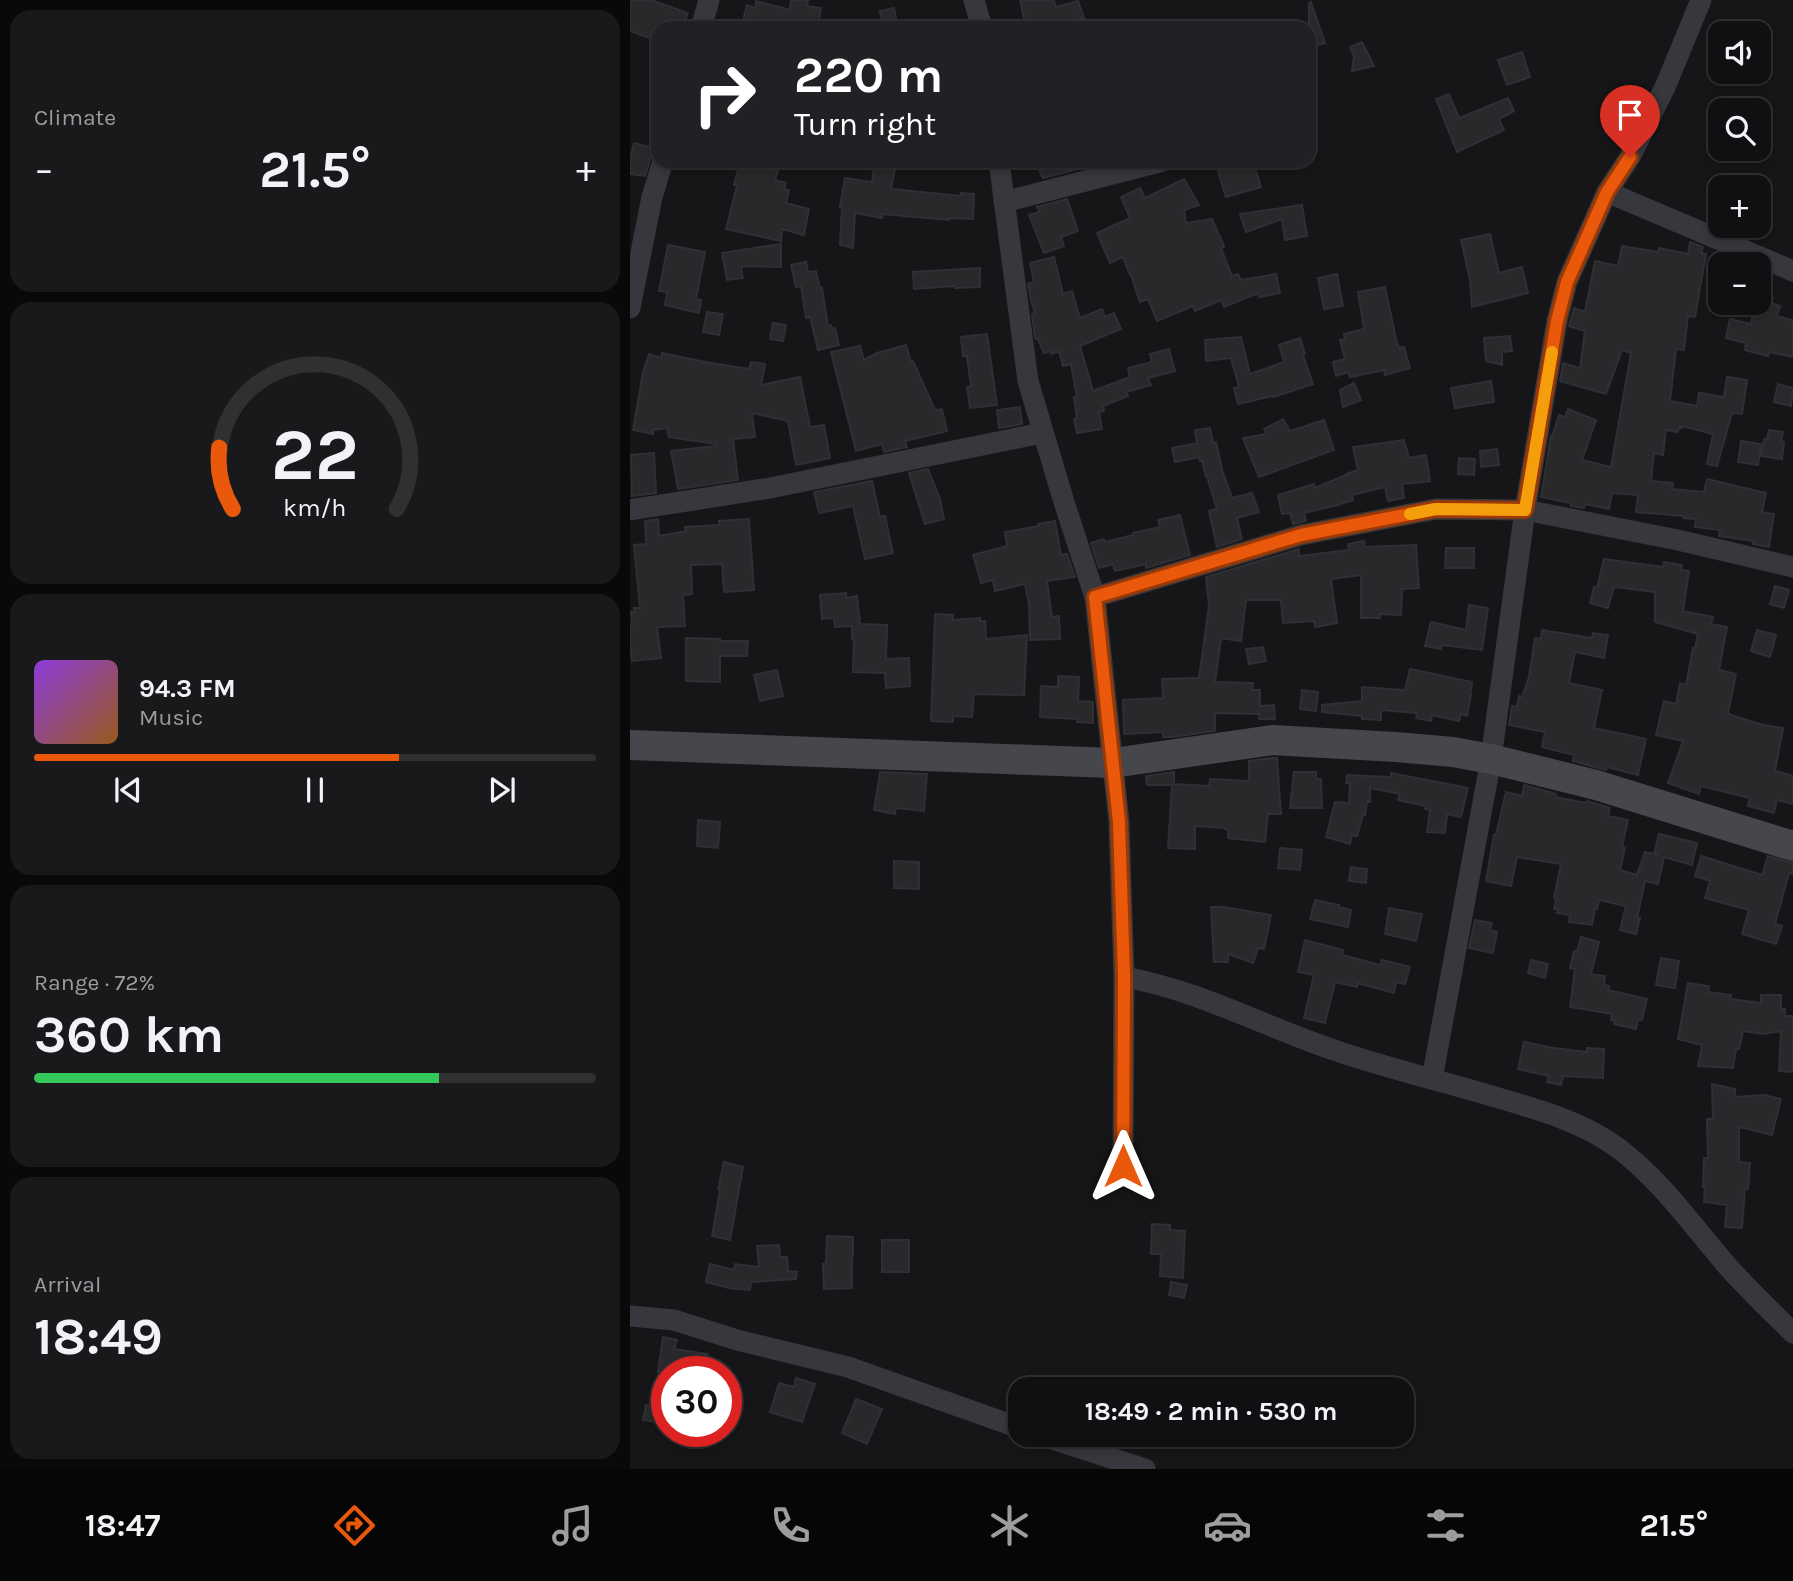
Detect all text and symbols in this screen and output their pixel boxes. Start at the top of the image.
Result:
map controls [1708,21,1771,315]
button: sound [1708,21,1771,84]
text: 220 m [794,47,943,104]
icon: right [679,49,770,140]
pin [1600,85,1660,157]
icon: arrive [1611,96,1649,134]
button: search [1708,98,1771,161]
text: Climate [34,104,116,131]
text: Turn right [794,106,936,143]
text: 21.5° [259,139,371,200]
text: − [34,147,54,192]
text: + [576,147,596,192]
button: + [1708,175,1771,238]
button: − [1708,252,1771,315]
text: 22 [271,412,359,497]
text: km/h [283,492,347,521]
text: 94.3 FM [139,673,236,704]
text: Music [139,704,203,731]
icon: previous [109,771,147,809]
icon: pause [296,771,334,809]
icon: next [483,771,521,809]
text: Range · 72% [34,969,155,996]
text: 360 km [34,1004,224,1065]
position arrow [1086,1129,1160,1203]
text: Arrival [34,1271,101,1298]
text: 18:49 [34,1306,163,1367]
speed limit sign: 30 [651,1356,742,1447]
text: 18:49 · 2 min · 530 m [1085,1396,1337,1427]
icon: directions [330,1501,379,1550]
icon: music [548,1501,597,1550]
icon: phone [766,1501,815,1550]
icon: climate [985,1501,1034,1550]
icon: car [1203,1501,1252,1550]
icon: filters [1421,1501,1470,1550]
text: 18:47 [85,1507,160,1544]
text: 21.5° [1640,1507,1708,1544]

